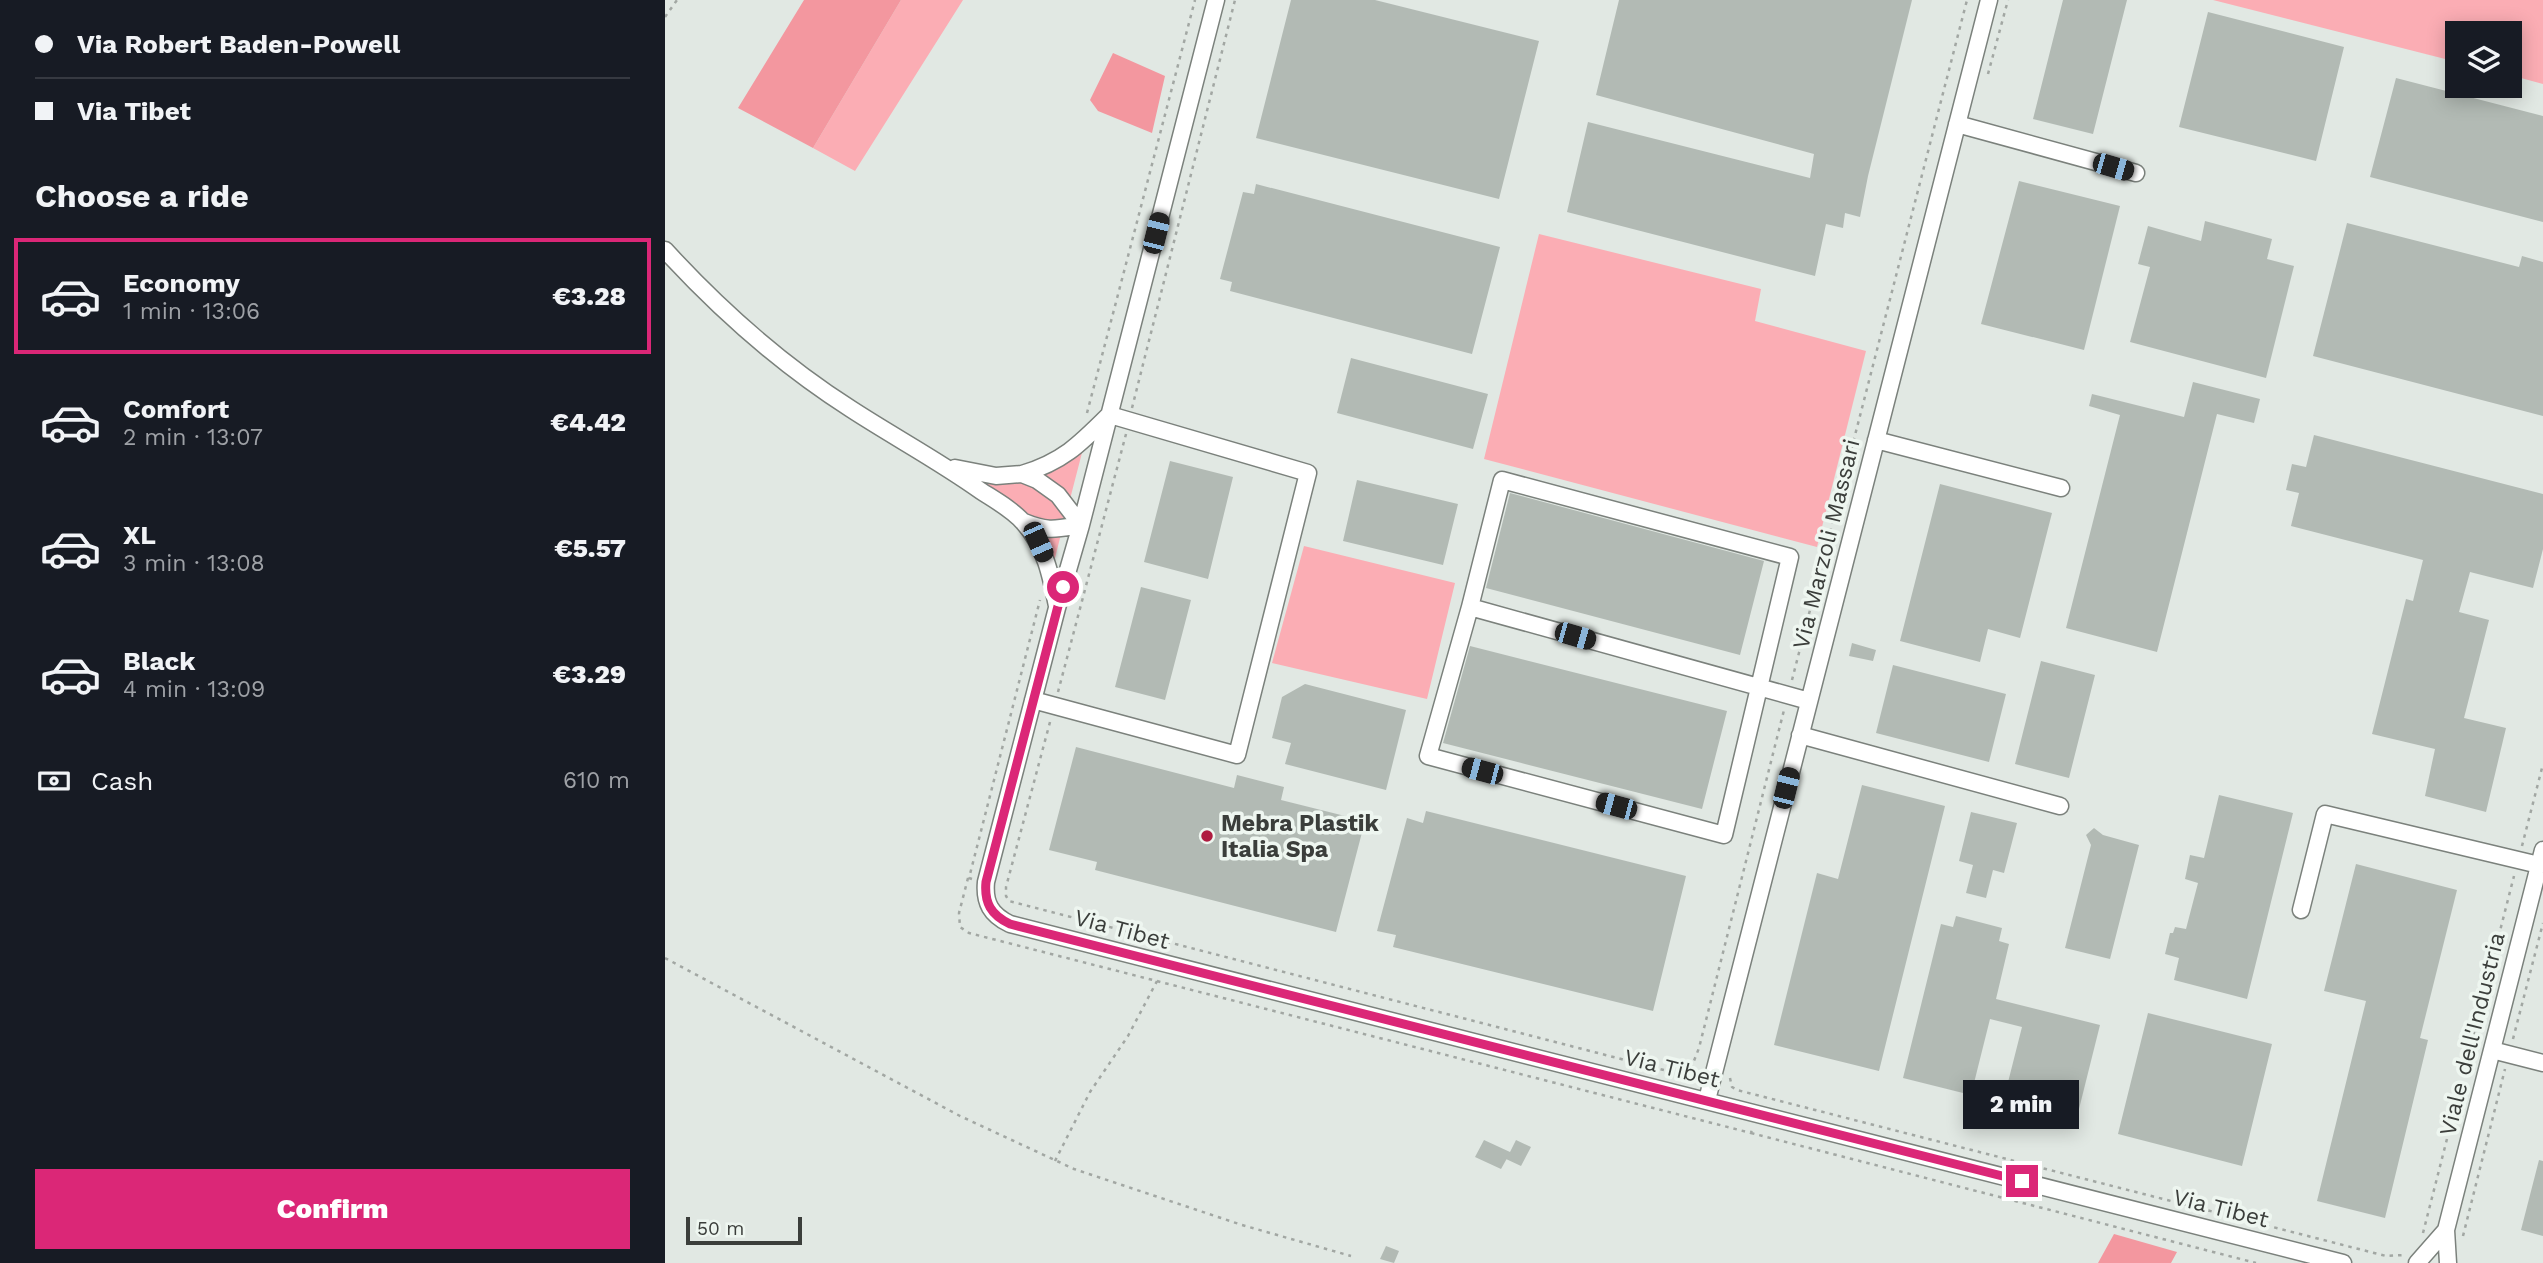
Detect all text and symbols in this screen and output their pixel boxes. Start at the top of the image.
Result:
map controls [2445,21,2522,98]
button: layers [2445,21,2522,98]
text: Via Robert Baden-Powell [77,29,400,59]
text: Via Tibet [77,96,191,126]
car [2090,151,2137,183]
text: Choose a ride [35,177,249,215]
car [1141,210,1172,256]
icon: car [39,265,102,328]
text: Economy [123,268,240,298]
text: €3.28 [552,281,626,311]
text: 1 min · 13:06 [123,298,260,325]
icon: car [39,391,102,454]
text: Comfort [123,394,229,424]
text: €4.42 [551,407,626,437]
text: 2 min · 13:07 [123,424,263,451]
street label: Via Marzoli Massari [1787,436,1866,652]
icon: car [39,517,102,580]
car [1020,519,1057,565]
text: XL [123,520,156,550]
text: €5.57 [554,533,626,563]
text: 3 min · 13:08 [123,550,265,577]
route start [1047,571,1079,603]
car [1552,620,1599,652]
icon: car [39,643,102,706]
text: Black [123,646,195,676]
text: €3.29 [553,659,626,689]
text: 4 min · 13:09 [123,676,265,703]
car [1459,755,1506,787]
icon: cash [35,762,73,800]
car [1771,765,1802,811]
text: Cash [91,766,153,796]
text: 610 m [563,767,630,794]
car [1593,790,1640,822]
place label: Mebra Plastik Italia Spa [1221,810,1379,863]
marker: Mebra Plastik Italia Spa [1199,828,1215,844]
street label: Via Tibet [1071,904,1173,955]
street label: Viale dell'Industria [2434,930,2511,1139]
street label: Via Tibet [1621,1044,1723,1093]
callout: 2 min [1964,1080,2080,1128]
text: 2 min [1990,1091,2052,1118]
route end [2006,1165,2038,1197]
button: Confirm [35,1169,630,1249]
street label: Via Tibet [2170,1184,2272,1233]
scale bar [686,1214,801,1246]
text: 50 m [697,1217,744,1240]

